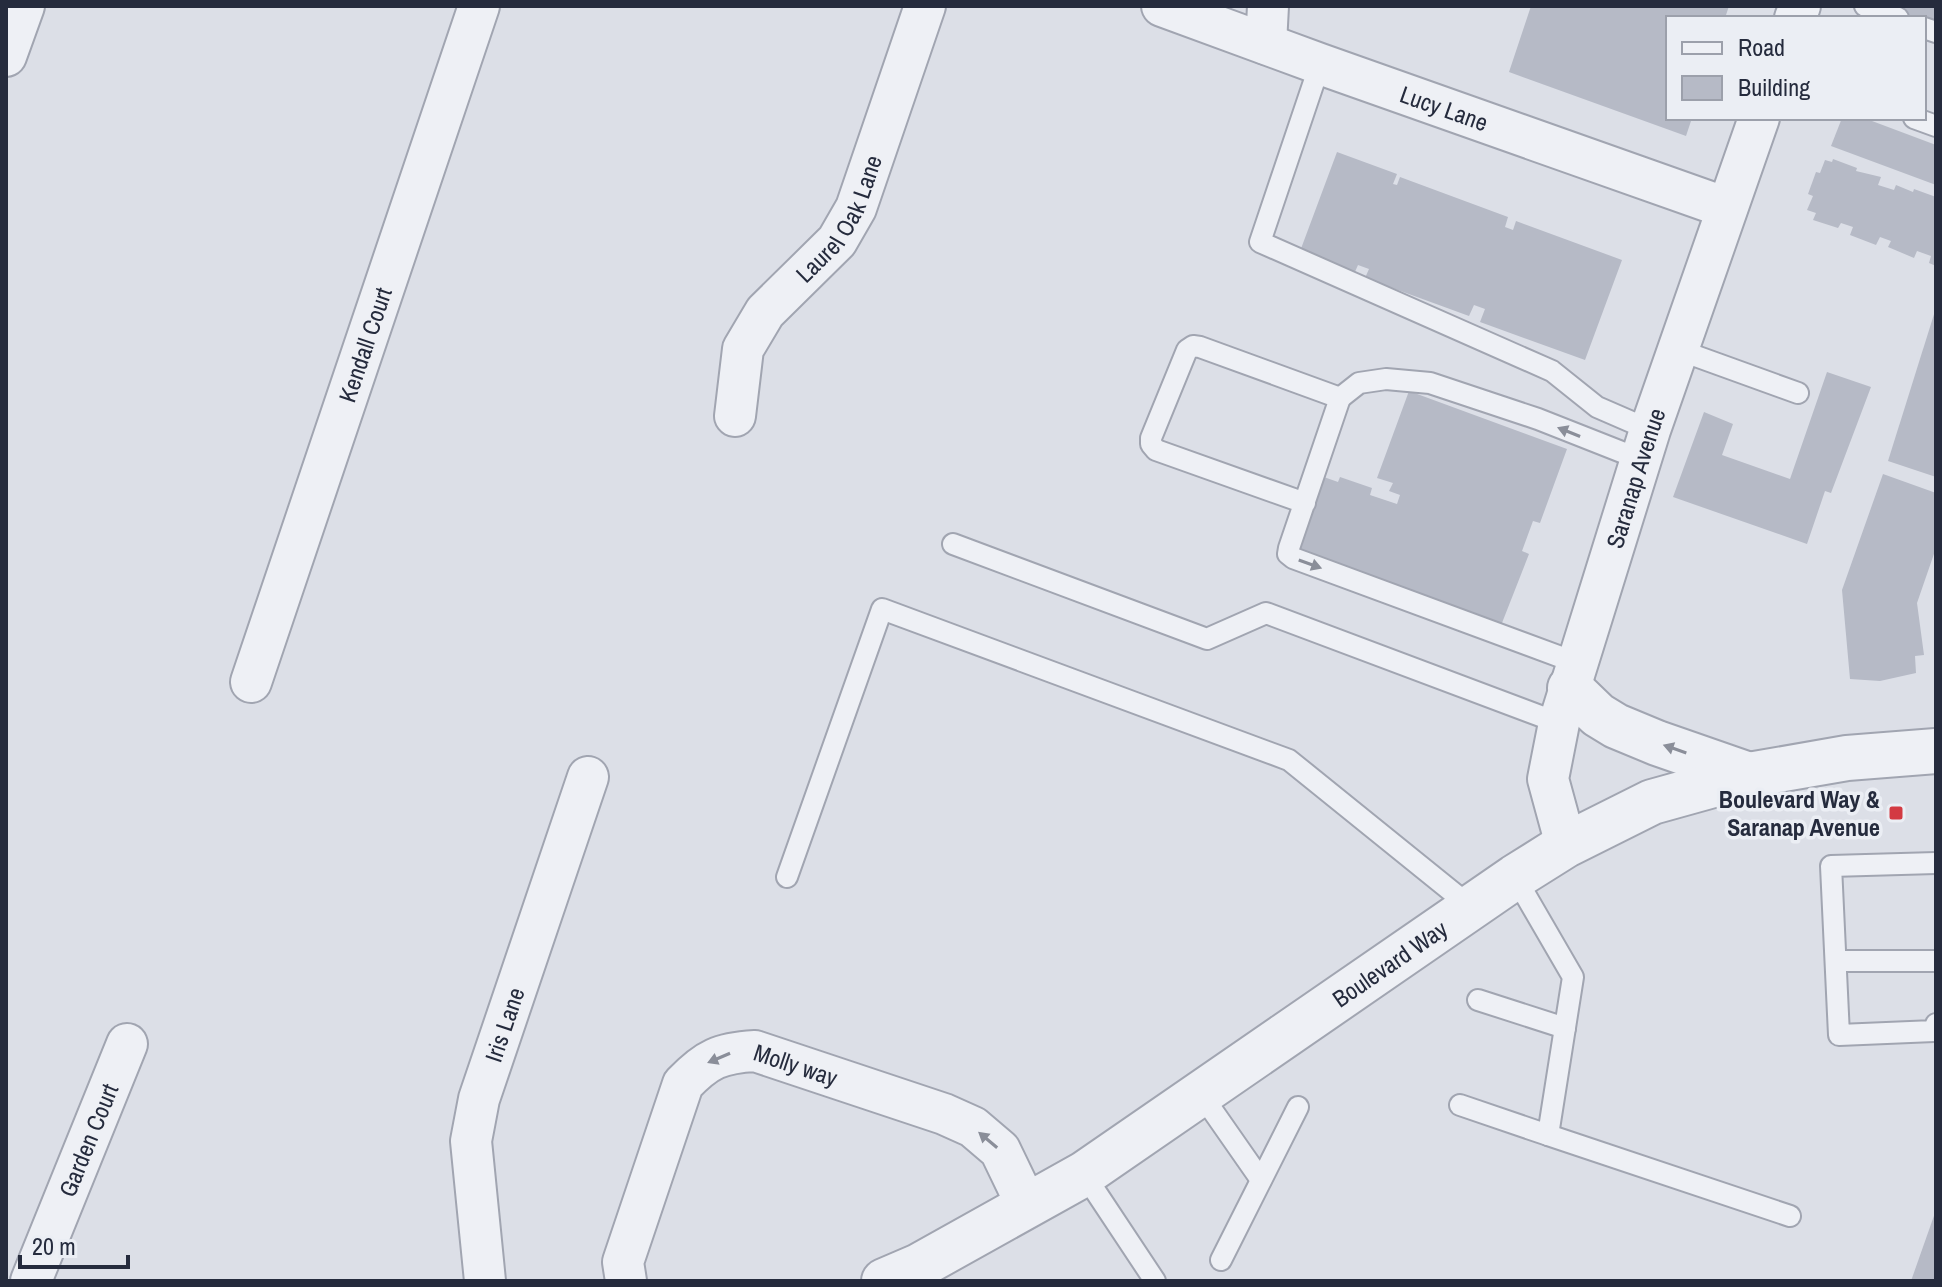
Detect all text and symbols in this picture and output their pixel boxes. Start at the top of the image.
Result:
legend [1666,16,1926,120]
text: Road [1738,31,1785,63]
text: Building [1738,71,1810,103]
street label: Lucy Lane [1396,78,1492,138]
street label: Laurel Oak Lane [788,151,889,289]
street label: Kendall Court [331,283,399,406]
street label: Saranap Avenue [1598,404,1672,552]
one-way arrow [1557,425,1581,438]
one-way arrow [1298,558,1322,571]
one-way arrow [1663,743,1687,755]
place label: Boulevard Way & Saranap Avenue [1719,783,1880,843]
marker: Boulevard Way & Saranap Avenue [1887,804,1905,822]
street label: Boulevard Way [1326,913,1453,1014]
street label: Iris Lane [477,983,532,1066]
street label: Molly way [750,1036,842,1093]
one-way arrow [707,1051,730,1064]
street label: Garden Court [51,1078,125,1201]
one-way arrow [978,1132,998,1149]
scale bar [20,1219,128,1269]
text: 20 m [32,1230,76,1262]

